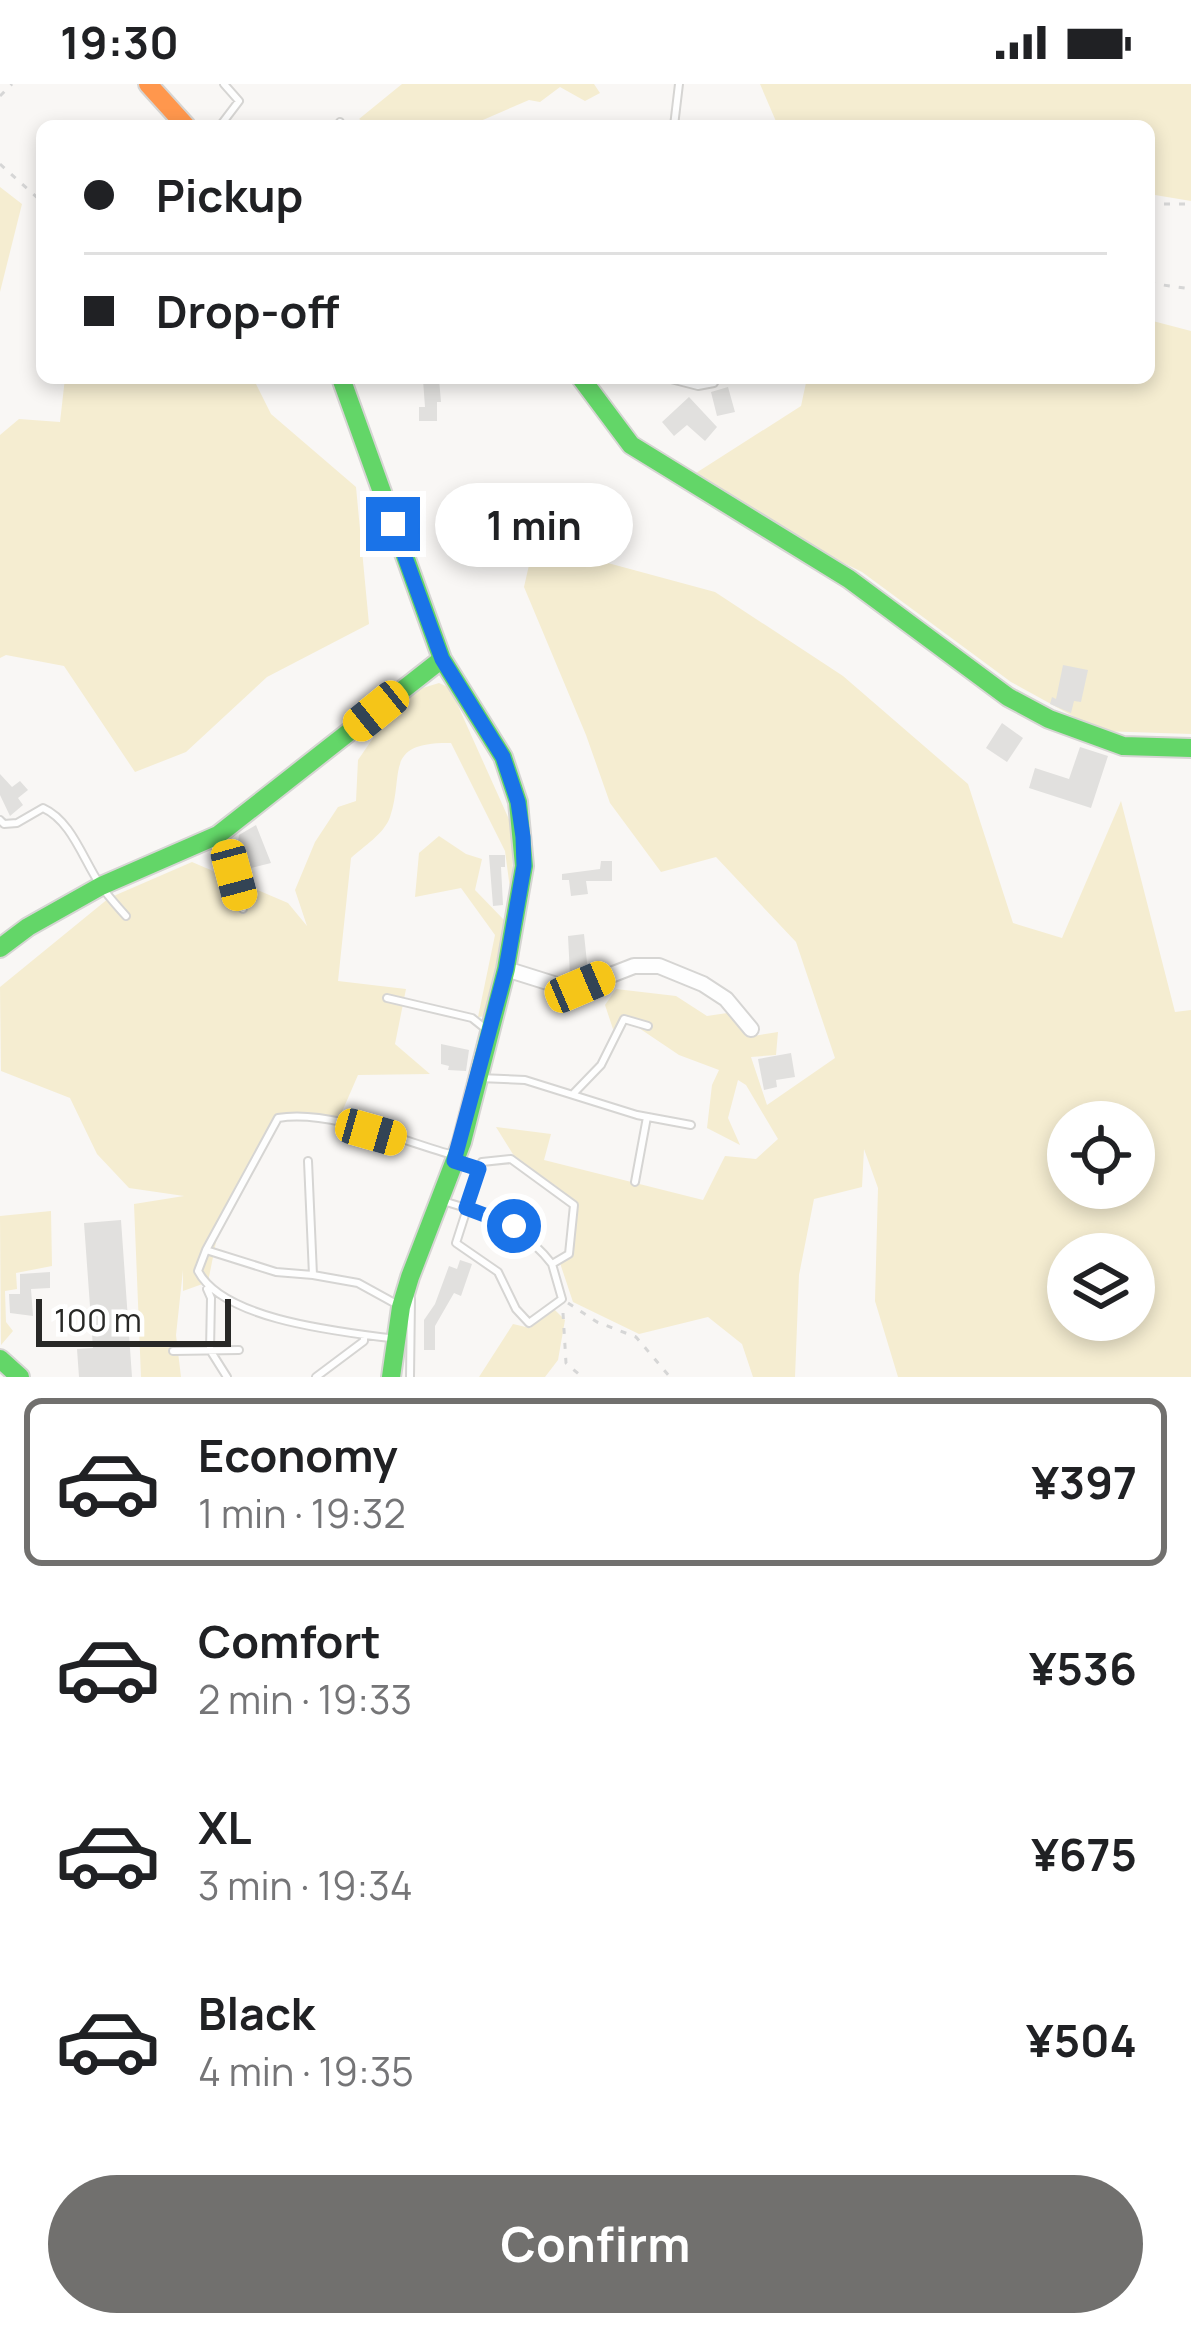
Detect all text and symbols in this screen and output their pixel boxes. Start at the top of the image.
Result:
text: 19:30 [60,11,179,73]
text: Pickup [156,164,303,226]
text: Drop-off [156,280,339,342]
callout: 1 min [435,482,633,566]
route end [366,497,420,551]
text: 1 min [486,498,582,552]
car [337,674,415,748]
car [207,836,261,914]
car [540,956,620,1018]
map controls [1047,1101,1155,1341]
button: locate [1047,1101,1155,1209]
car [331,1105,411,1159]
route start [487,1199,541,1253]
button: layers [1047,1233,1155,1341]
scale bar [36,1293,231,1346]
text: 100 m [54,1297,142,1342]
text: Economy [198,1424,398,1486]
icon: car [54,1428,162,1536]
text: ¥397 [1031,1451,1137,1513]
text: 1 min · 19:32 [198,1486,406,1540]
text: Comfort [198,1610,381,1672]
icon: car [54,1614,162,1722]
text: ¥536 [1029,1637,1137,1699]
text: 2 min · 19:33 [198,1672,412,1726]
text: XL [198,1796,252,1858]
icon: car [54,1800,162,1908]
text: ¥675 [1031,1823,1137,1885]
text: 3 min · 19:34 [198,1858,413,1912]
text: Black [198,1982,315,2044]
icon: car [54,1986,162,2094]
text: ¥504 [1026,2009,1137,2071]
text: 4 min · 19:35 [198,2044,414,2098]
button: Confirm [48,2175,1143,2313]

